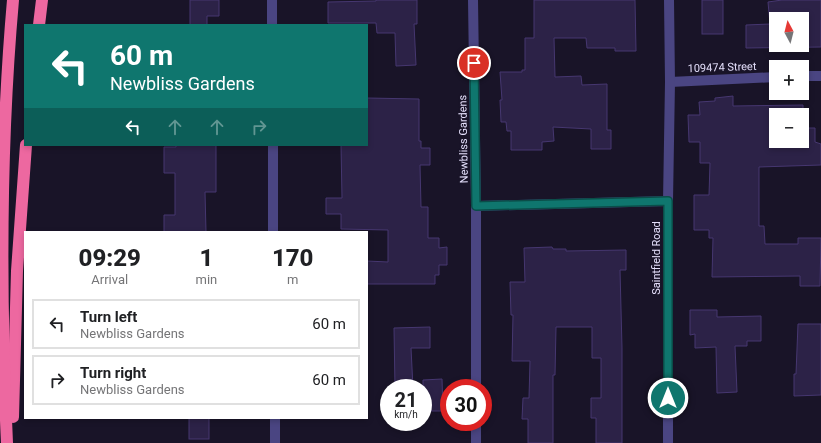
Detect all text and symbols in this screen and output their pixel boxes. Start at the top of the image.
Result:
north arrow [769,12,809,52]
map controls [769,12,809,148]
text: 60 m [110,39,173,72]
icon: left [44,40,96,92]
pin [457,46,491,80]
icon: arrive [463,52,485,74]
street label: 109474 Street [687,60,757,75]
button: + [769,60,809,100]
text: Newbliss Gardens [110,73,255,94]
street label: Newbliss Gardens [456,94,471,183]
button: − [769,108,809,148]
icon: left [122,116,144,138]
icon: ahead [164,116,186,138]
icon: ahead [206,116,228,138]
icon: right [248,116,270,138]
street label: Saintfield Road [650,221,663,295]
text: 09:29 [79,244,141,272]
text: 1 [199,244,213,272]
text: 170 [272,244,313,272]
text: Arrival [91,272,128,287]
text: min [196,272,217,287]
text: m [287,272,298,287]
text: Turn left [80,308,137,326]
icon: left [46,313,68,335]
text: 60 m [312,315,346,333]
text: Newbliss Gardens [80,326,185,341]
text: Turn right [80,364,146,382]
icon: right [46,369,68,391]
text: 60 m [312,371,346,389]
position arrow [647,377,689,419]
speed limit sign: 30 [440,379,492,431]
text: Newbliss Gardens [80,382,185,397]
text: 21 [395,388,417,412]
text: km/h [394,409,418,420]

